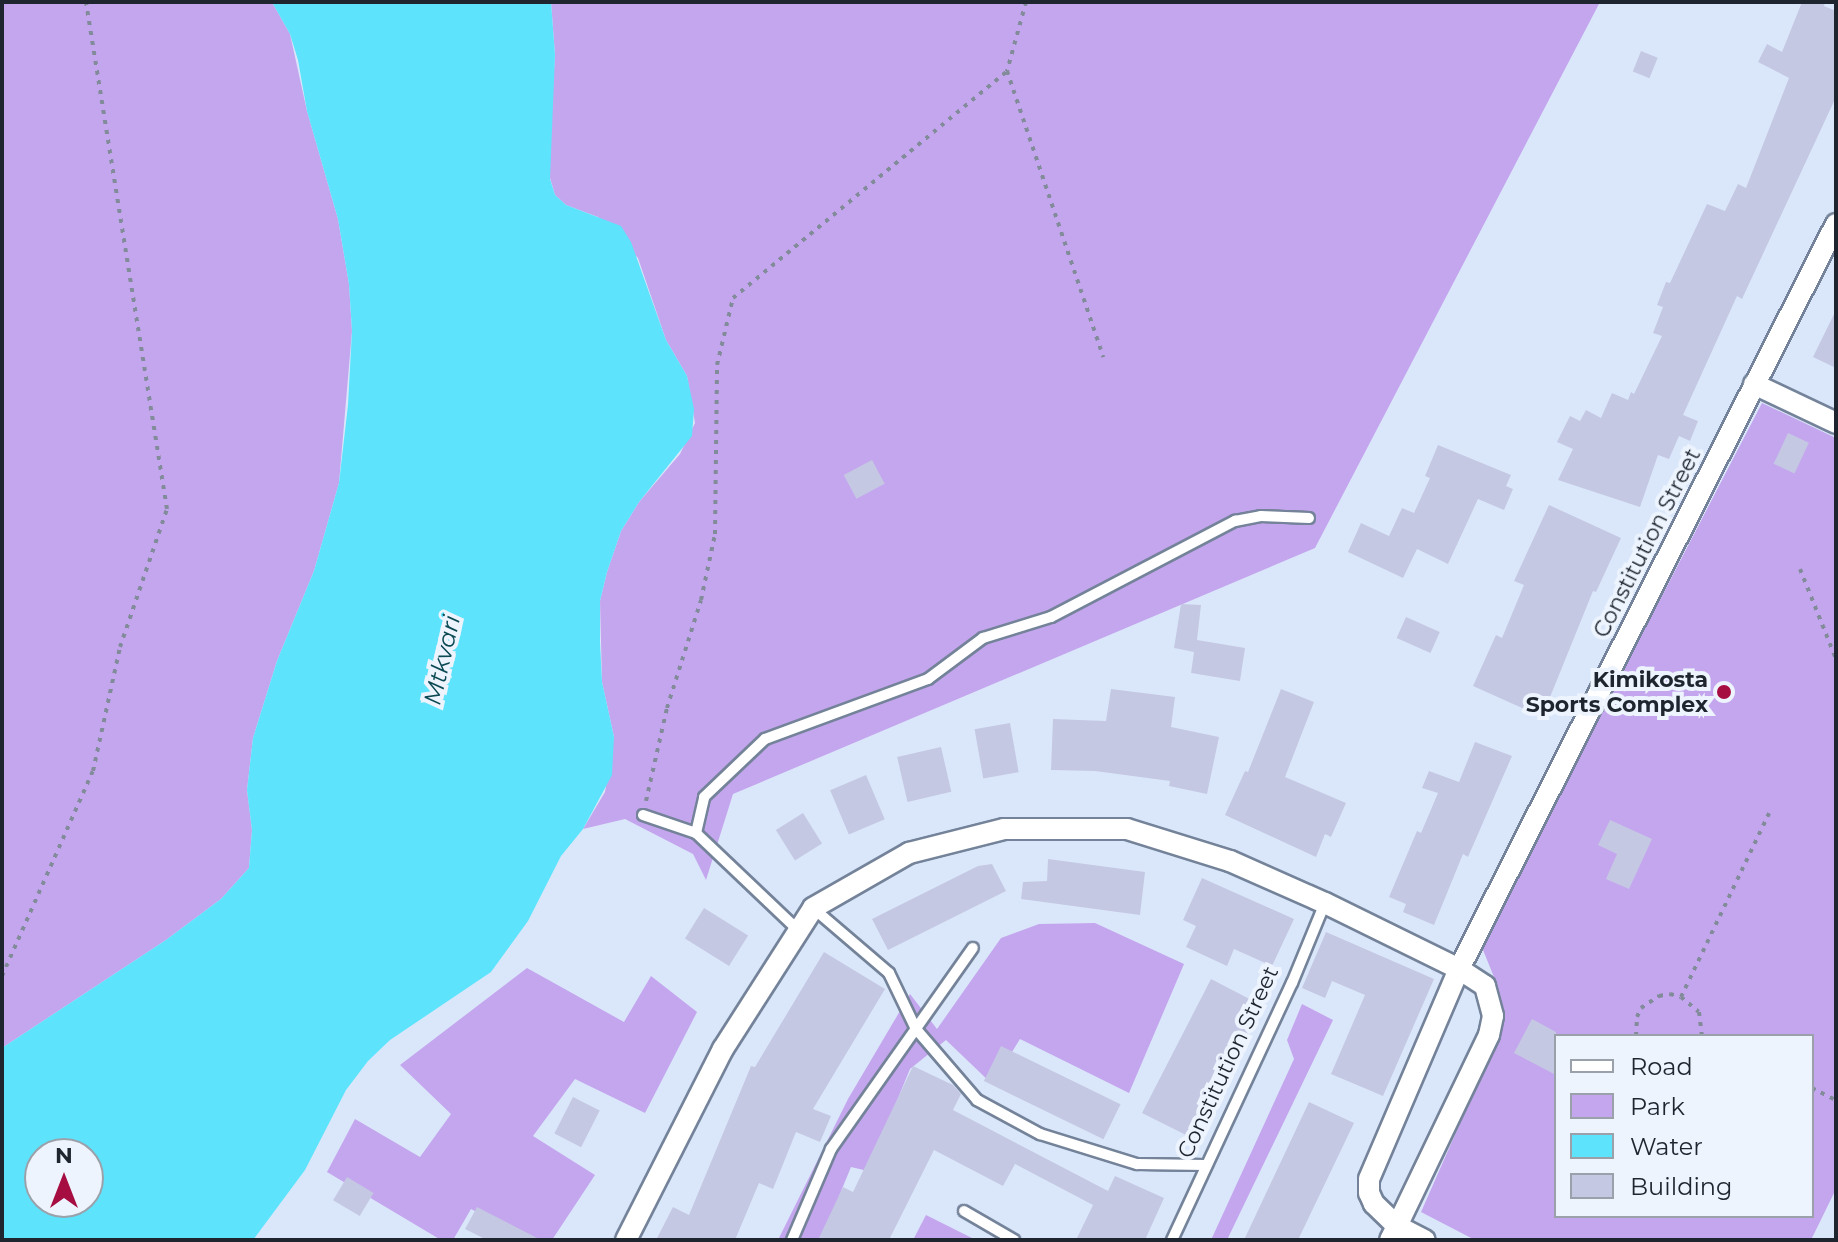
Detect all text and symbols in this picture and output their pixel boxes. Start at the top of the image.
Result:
street label: Constitution Street [1588,444,1706,642]
water label: Mtkvari [418,612,466,708]
place label: Kimikosta Sports Complex [1526,666,1708,718]
marker: Kimikosta Sports Complex [1715,683,1733,701]
street label: Constitution Street [1172,962,1284,1162]
legend [1554,1034,1814,1218]
text: Road [1630,1052,1693,1081]
text: Park [1630,1092,1685,1121]
text: Water [1630,1132,1703,1161]
north arrow [24,1138,104,1218]
text: N [55,1142,73,1169]
text: Building [1630,1172,1733,1201]

